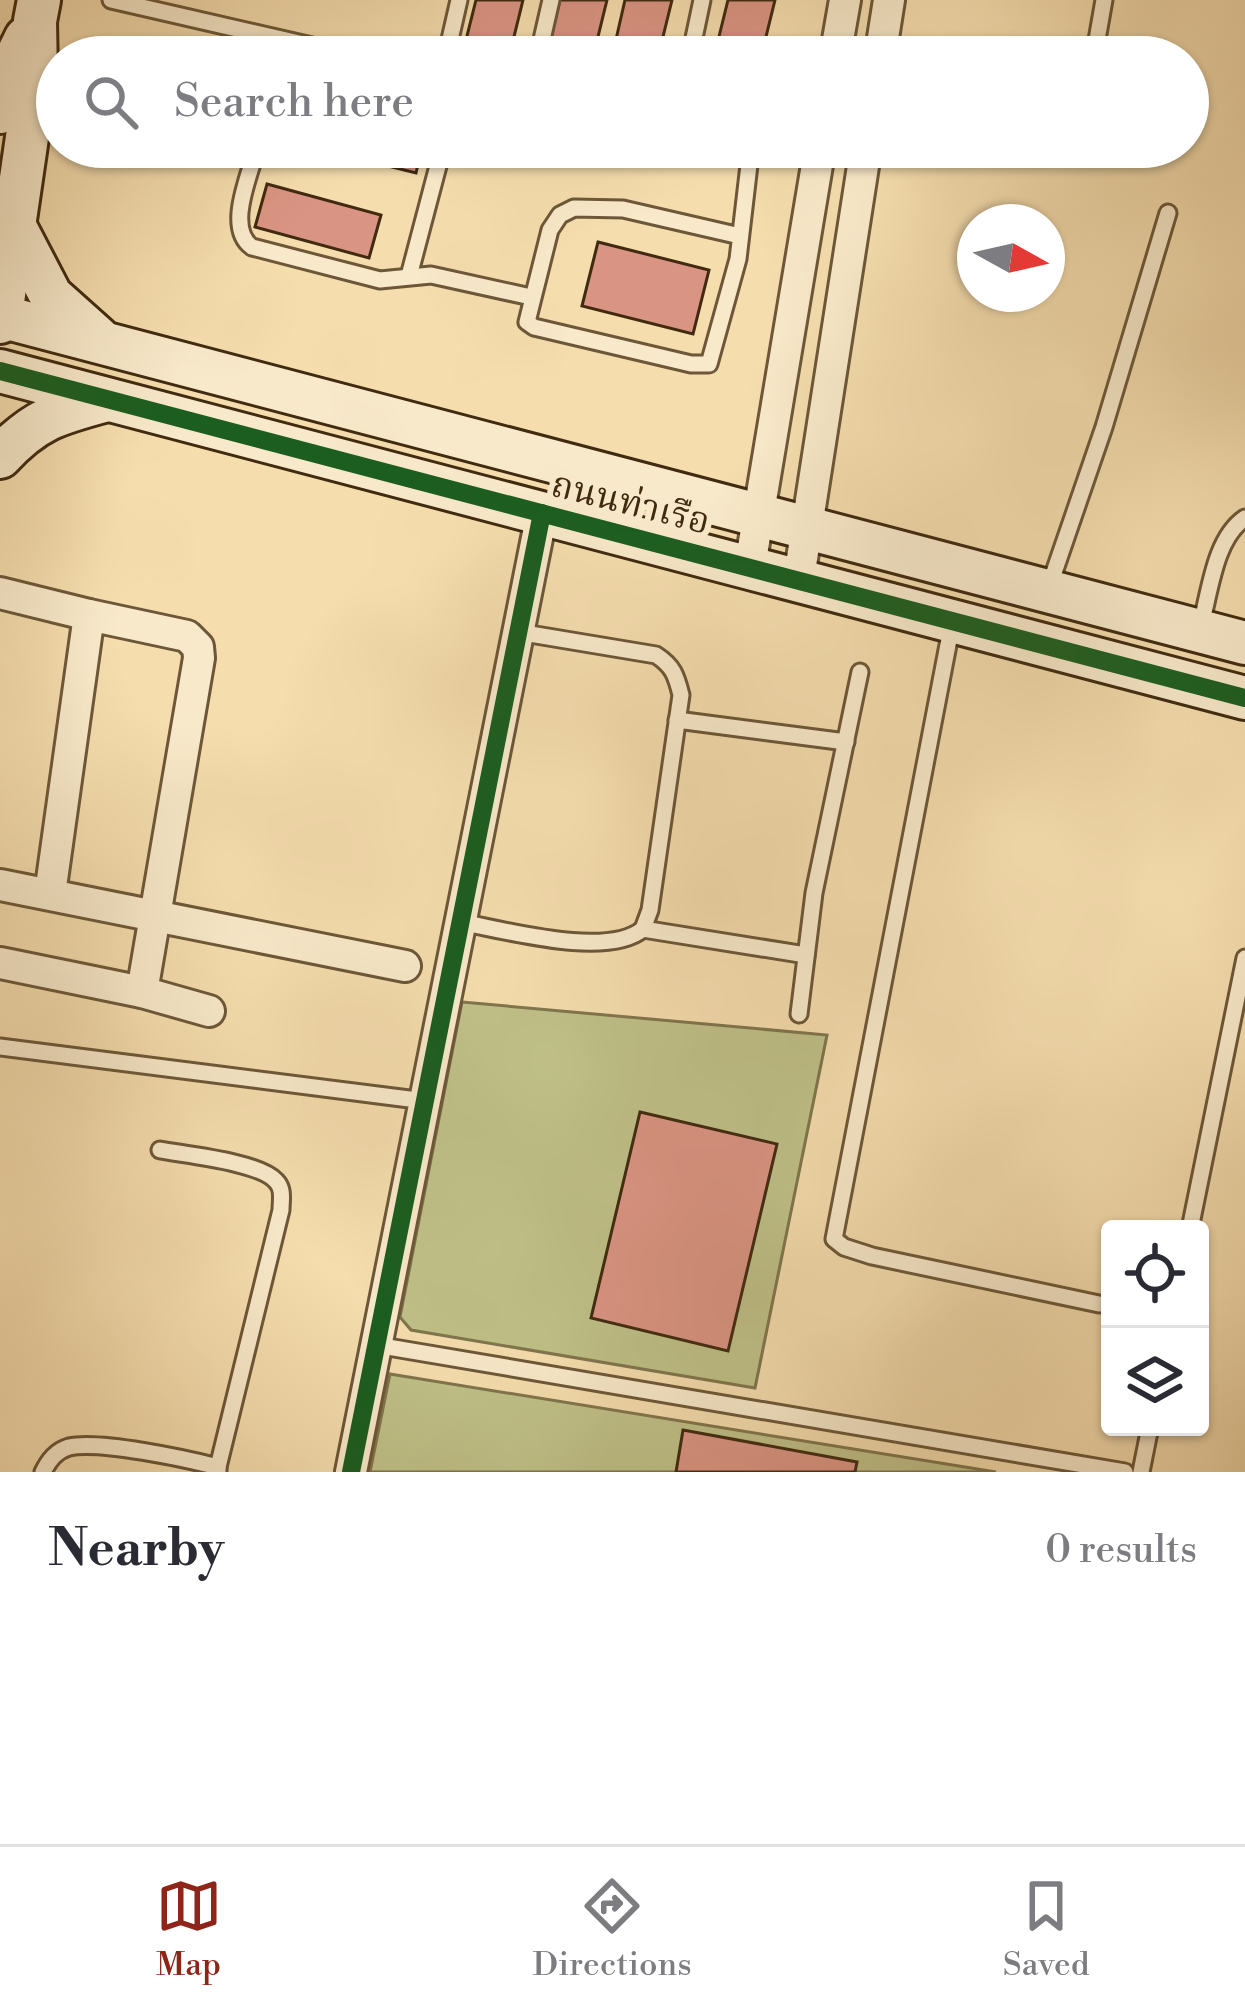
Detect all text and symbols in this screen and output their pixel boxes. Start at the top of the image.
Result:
search box [36,36,1209,168]
icon: search [78,69,144,135]
text: Search here [174,74,414,131]
north arrow [957,204,1065,312]
street label: ถนนท่าเรือ [546,463,714,546]
map controls [1101,1220,1209,1436]
button: locate [1101,1220,1209,1328]
button: layers [1101,1328,1209,1436]
text: Nearby [48,1518,224,1582]
text: 0 results [1045,1526,1197,1575]
tab: Map [156,1873,222,1986]
tab: Directions [533,1873,692,1986]
tab: Saved [1003,1873,1089,1986]

